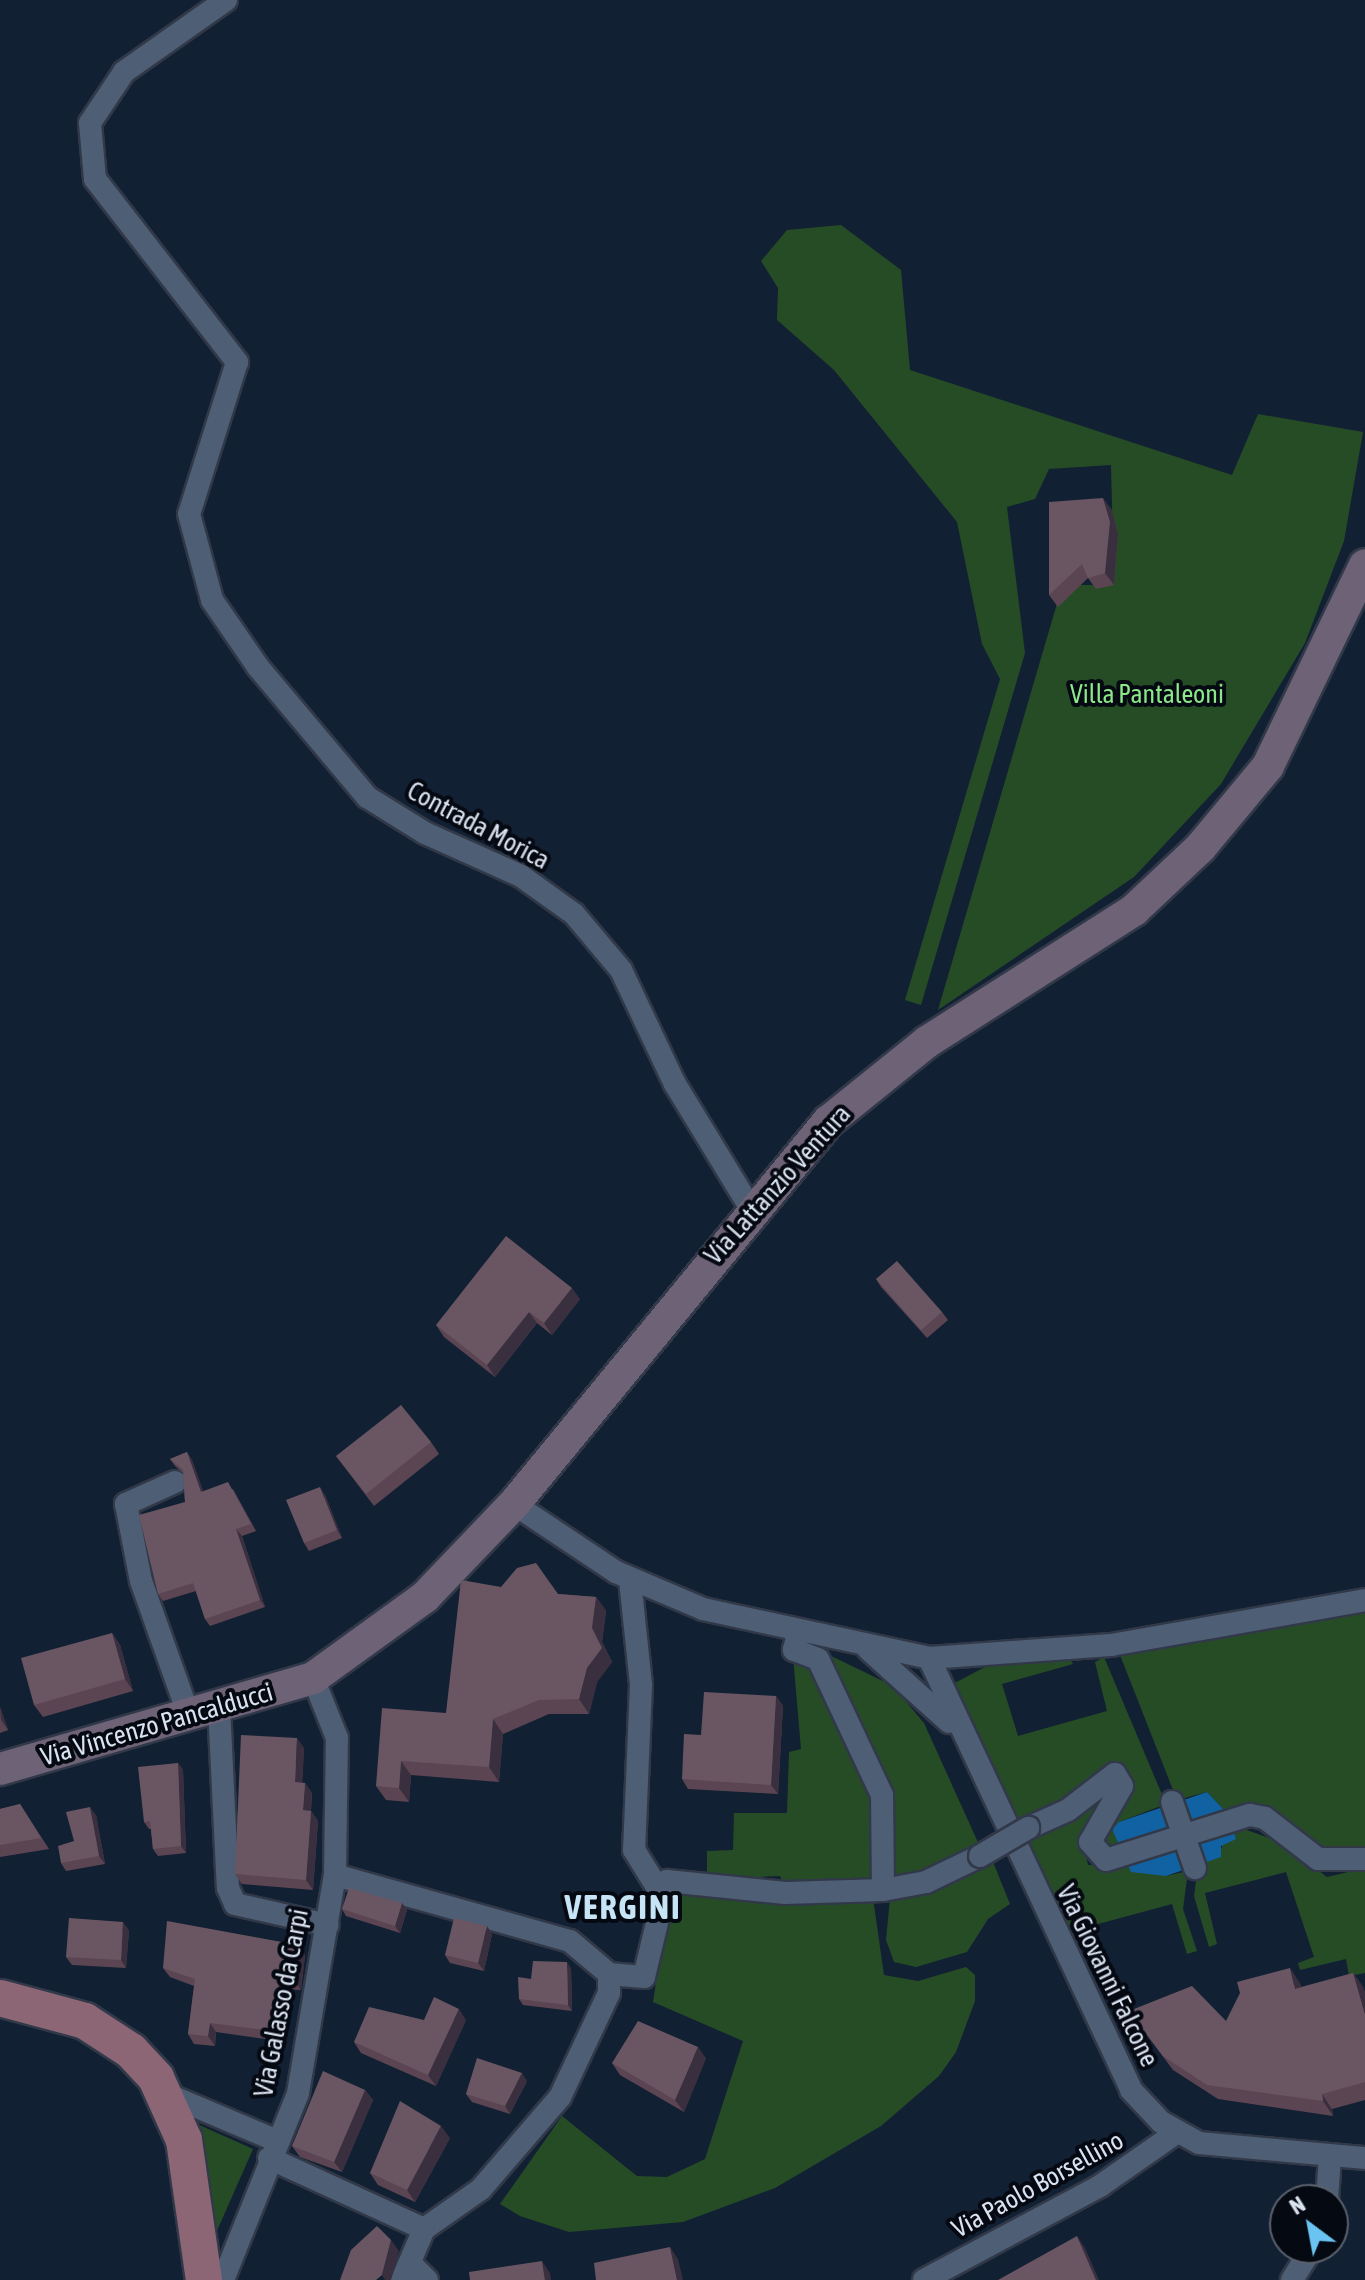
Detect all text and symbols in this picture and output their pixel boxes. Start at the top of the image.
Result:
park label: Villa Pantaleoni [1070,679,1224,711]
street label: Contrada Morica [402,776,554,876]
street label: Via Lattanzio Ventura [698,1099,858,1271]
street label: Via Vincenzo Pancalducci [37,1677,277,1773]
street label: Via Giovanni Falcone [1050,1880,1164,2072]
district label: VERGINI [564,1887,682,1927]
street label: Via Galasso da Carpi [248,1906,316,2100]
street label: Via Paolo Borsellino [947,2125,1129,2245]
north arrow [1269,2184,1349,2264]
text: N [1285,2191,1310,2220]

